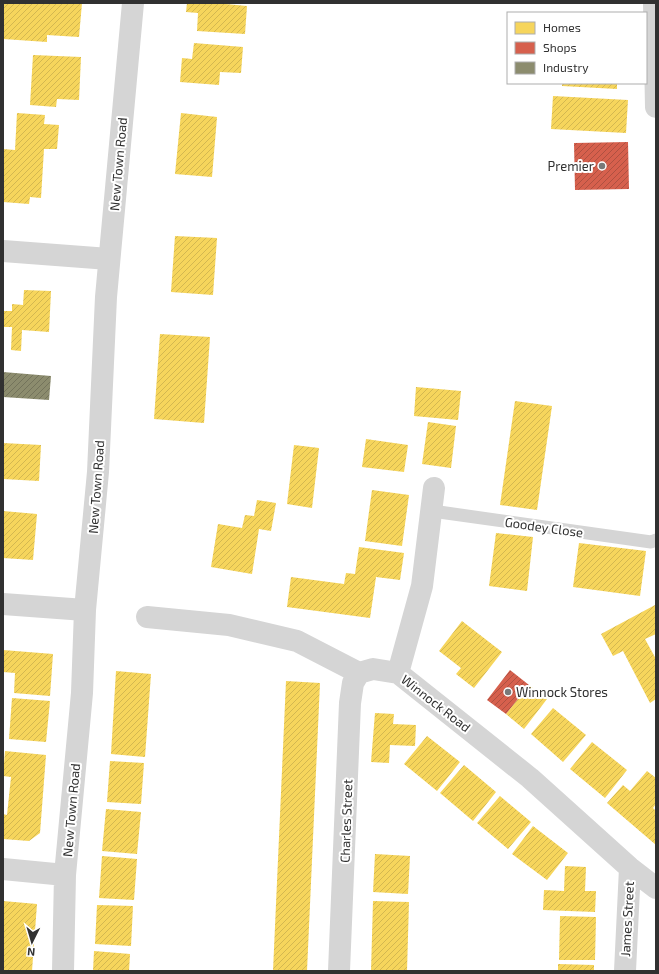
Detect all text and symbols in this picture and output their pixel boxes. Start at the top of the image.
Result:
legend [507,12,647,84]
text: Homes [543,20,581,34]
text: Shops [543,40,577,54]
text: Industry [543,60,589,74]
street label: New Town Road [106,117,130,211]
place label: Premier [547,158,594,174]
marker: Premier [597,161,607,171]
street label: New Town Road [85,440,107,534]
street label: Goodey Close [504,514,584,540]
street label: Winnock Road [398,671,474,735]
place label: Winnock Stores [516,684,608,700]
marker: Winnock Stores [503,687,513,697]
street label: New Town Road [59,763,83,857]
street label: Charles Street [337,779,355,863]
street label: James Street [617,881,637,957]
north arrow [12,922,52,962]
text: N [27,946,36,959]

